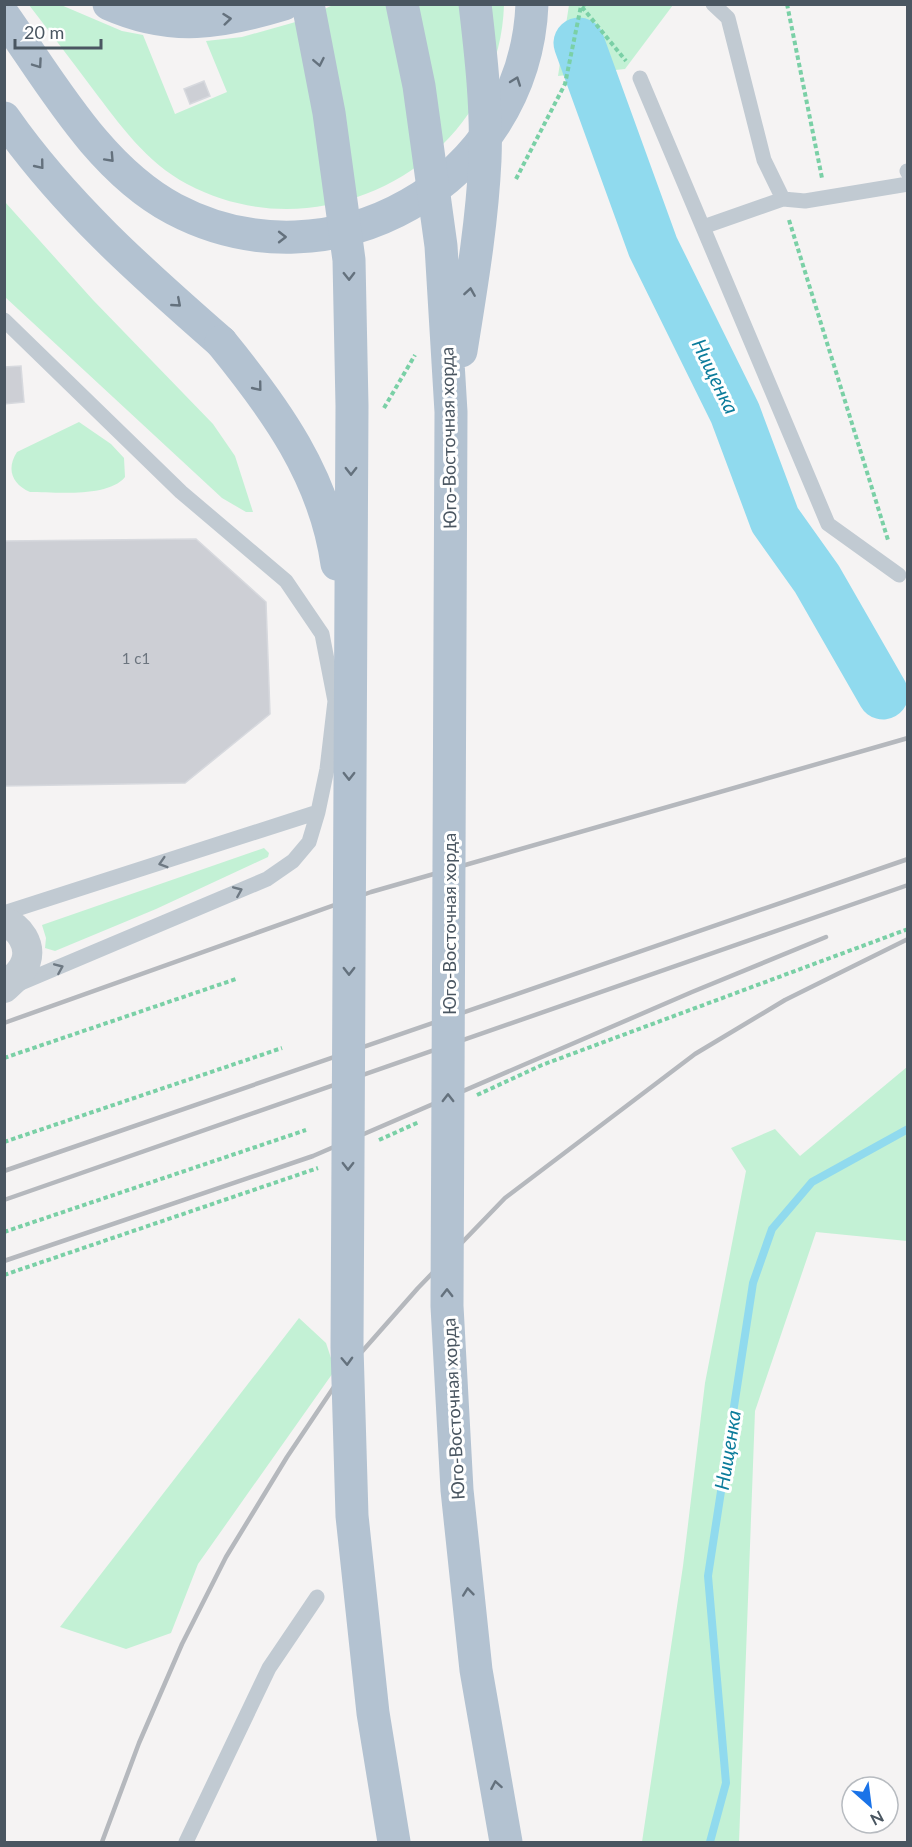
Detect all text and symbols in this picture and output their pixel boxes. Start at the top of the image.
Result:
scale bar [15,12,100,50]
one-way arrow [223,13,232,26]
text: 20 m [24,21,64,43]
one-way arrow [31,57,42,68]
one-way arrow [312,57,325,67]
one-way arrow [508,76,521,87]
one-way arrow [103,151,114,162]
one-way arrow [32,158,43,169]
one-way arrow [278,231,287,243]
one-way arrow [343,271,355,280]
one-way arrow [464,287,476,296]
one-way arrow [170,296,181,307]
water label: Нищенка [688,335,744,417]
street label: Юго-Восточная хорда [435,347,461,529]
one-way arrow [250,380,261,391]
one-way arrow [345,466,357,475]
house number: 1 с1 [122,649,150,667]
one-way arrow [343,771,356,780]
street label: Юго-Восточная хорда [438,833,460,1015]
one-way arrow [158,856,169,869]
one-way arrow [232,887,243,899]
one-way arrow [53,963,64,975]
one-way arrow [343,966,355,975]
one-way arrow [442,1093,454,1102]
one-way arrow [342,1161,354,1170]
one-way arrow [441,1288,453,1297]
street label: Юго-Восточная хорда [437,1317,469,1501]
one-way arrow [341,1356,354,1365]
water label: Нищенка [709,1408,745,1492]
one-way arrow [462,1588,475,1597]
north arrow [840,1775,900,1835]
one-way arrow [491,1780,503,1790]
text: N [867,1807,887,1830]

